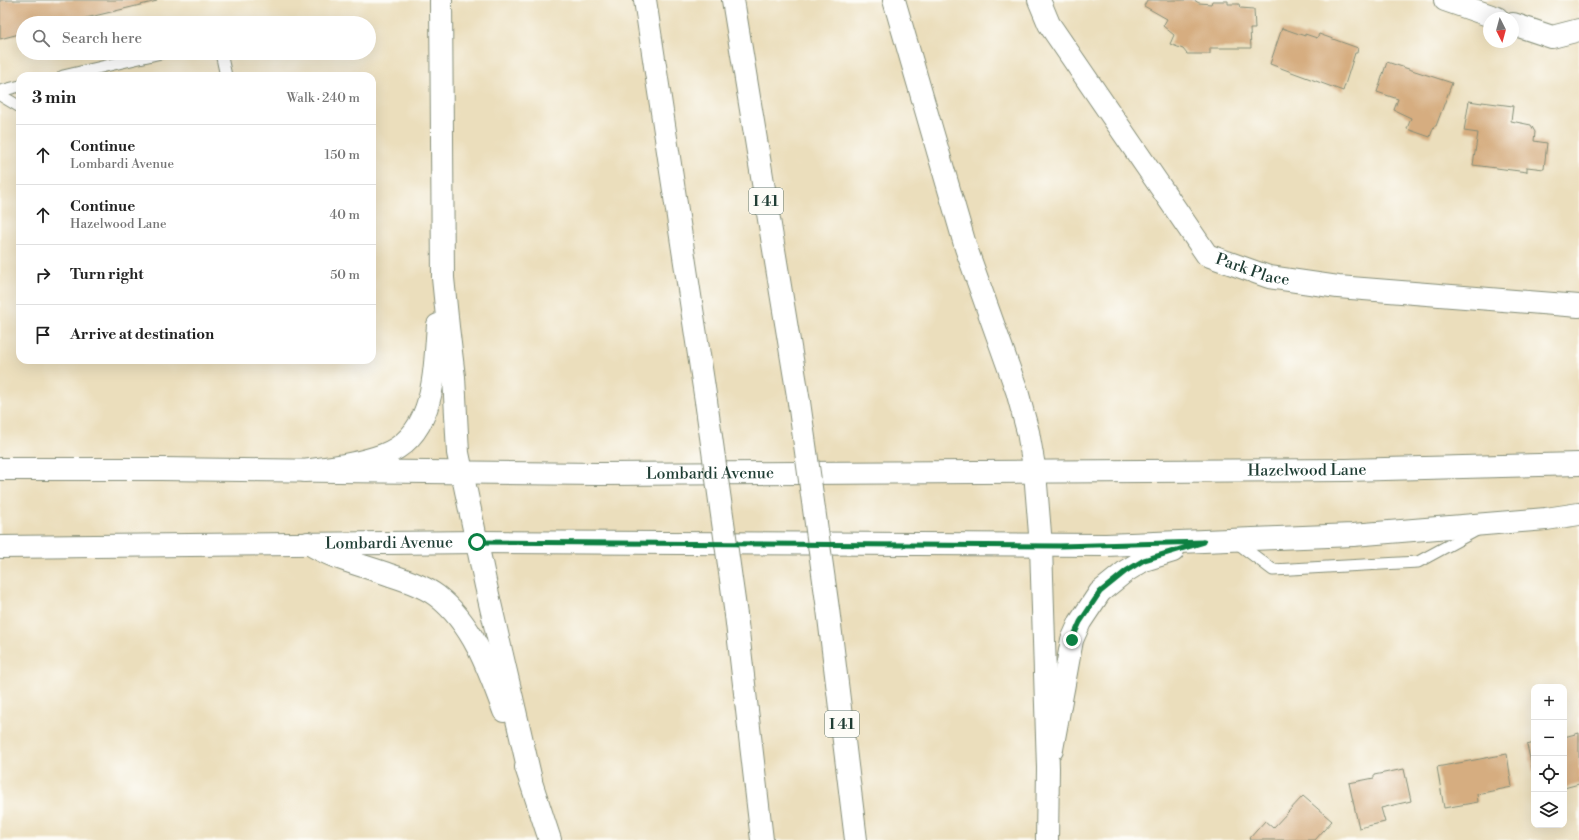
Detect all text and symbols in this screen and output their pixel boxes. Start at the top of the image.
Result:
north arrow [1483,12,1519,48]
search box [16,16,376,60]
icon: search [30,27,52,49]
text: Search here [62,29,142,48]
text: 3 min [32,87,76,109]
text: Walk · 240 m [286,90,360,106]
text: Continue [70,137,135,156]
icon: ahead [32,144,54,166]
text: 150 m [325,147,360,163]
text: Lombardi Avenue [70,156,174,172]
road number: I 41 [749,188,783,214]
text: Continue [70,197,135,216]
icon: ahead [32,204,54,226]
text: 40 m [330,207,360,223]
text: Hazelwood Lane [70,216,167,232]
street label: Park Place [1213,249,1291,290]
icon: right [32,264,54,286]
text: Turn right [70,265,144,284]
text: 50 m [330,267,360,283]
icon: arrive [32,324,54,346]
text: Arrive at destination [70,325,214,344]
street label: Hazelwood Lane [1247,459,1367,481]
street label: Lombardi Avenue [646,463,774,484]
street label: Lombardi Avenue [325,532,453,554]
route start [468,533,486,551]
route end [1063,631,1081,649]
map controls [1531,684,1567,828]
button: + [1531,684,1567,720]
road number: I 41 [825,711,859,737]
button: − [1531,720,1567,756]
button: locate [1531,756,1567,792]
button: layers [1531,792,1567,828]

